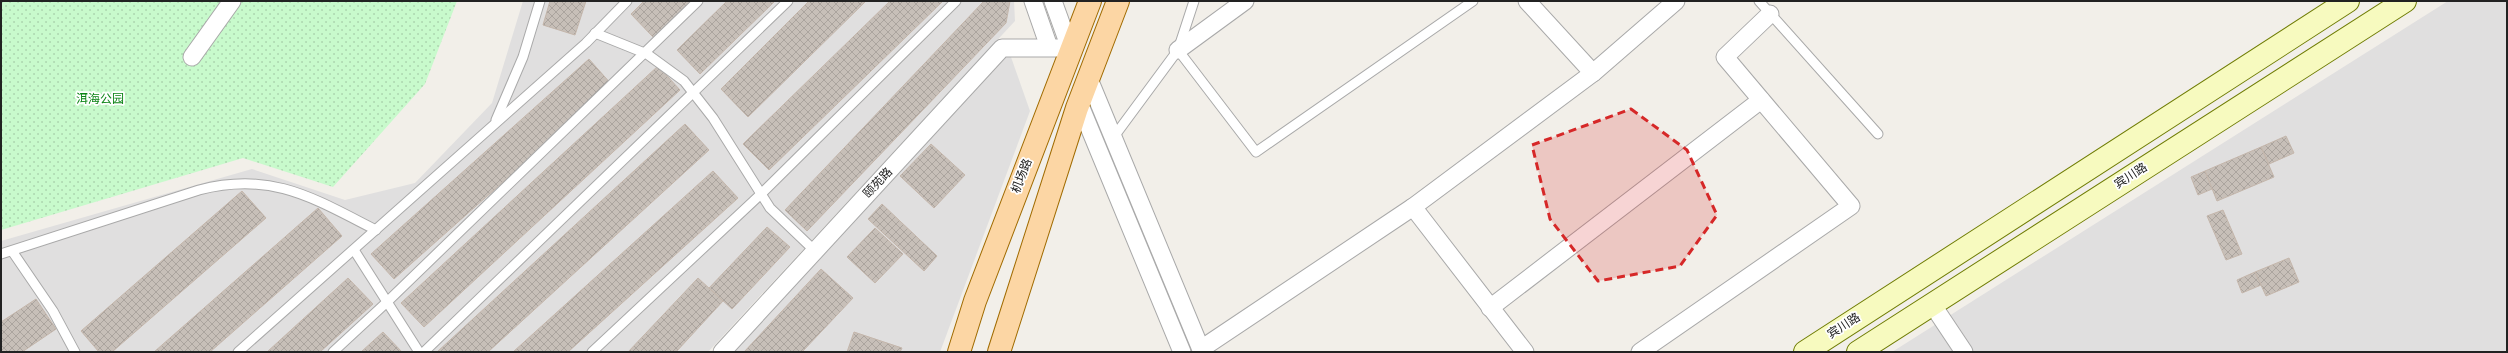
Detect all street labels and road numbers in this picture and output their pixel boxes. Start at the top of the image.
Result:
street label: 机场路 [1009,157,1035,195]
street label: 宾川路 [2112,160,2150,192]
street label: 颐苑路 [860,165,896,201]
street label: 宾川路 [1825,310,1863,342]

